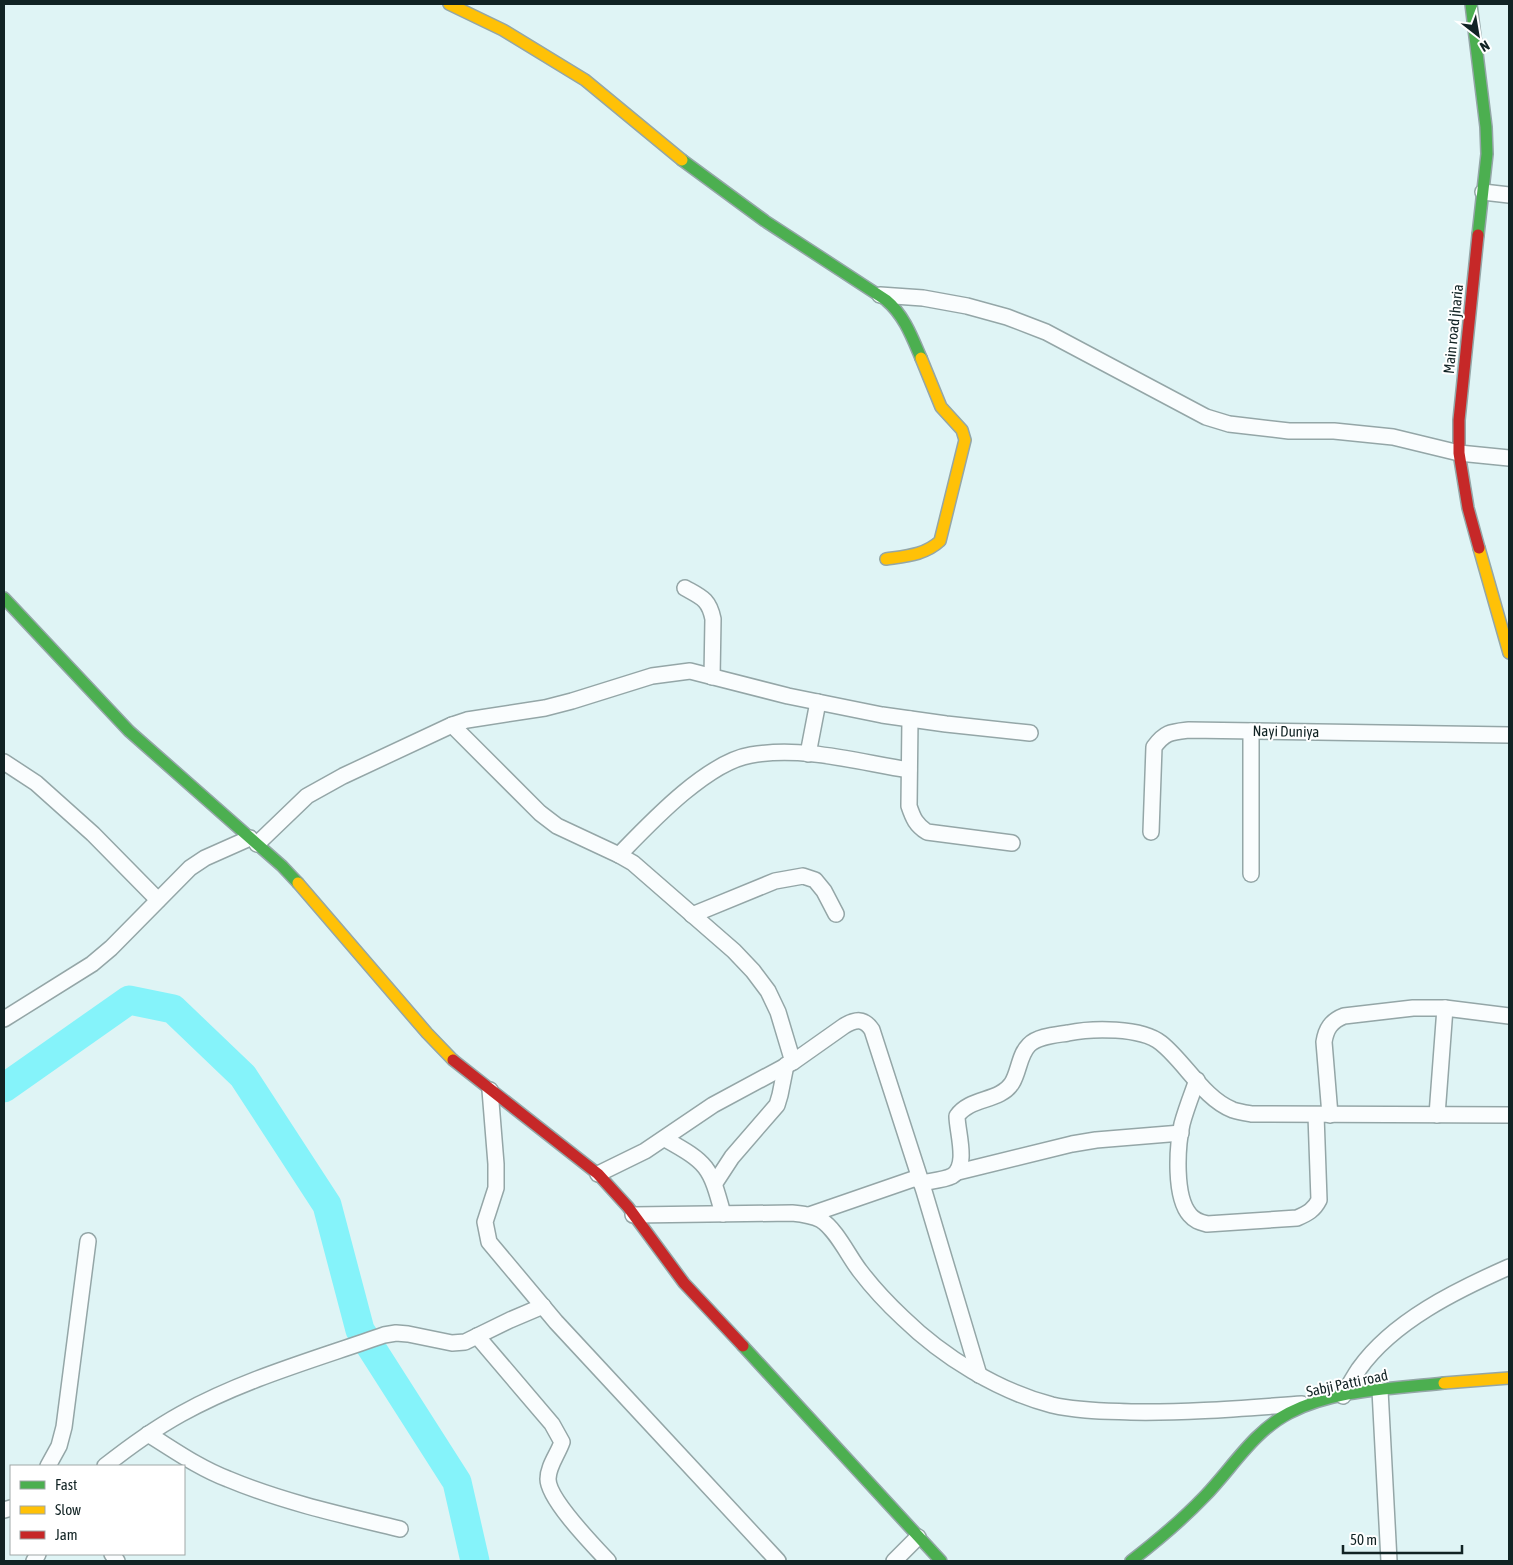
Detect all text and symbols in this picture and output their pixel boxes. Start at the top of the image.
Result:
north arrow [1453,10,1503,60]
text: N [1477,37,1492,55]
street label: Main road jharia [1440,283,1466,375]
street label: Nayi Duniya [1252,722,1320,740]
street label: Sabji Patti road [1305,1366,1389,1400]
legend [10,1465,185,1555]
text: Fast [55,1476,77,1493]
text: Slow [55,1501,81,1518]
scale bar [1343,1522,1462,1554]
text: Jam [55,1526,78,1543]
text: 50 m [1350,1531,1377,1548]

